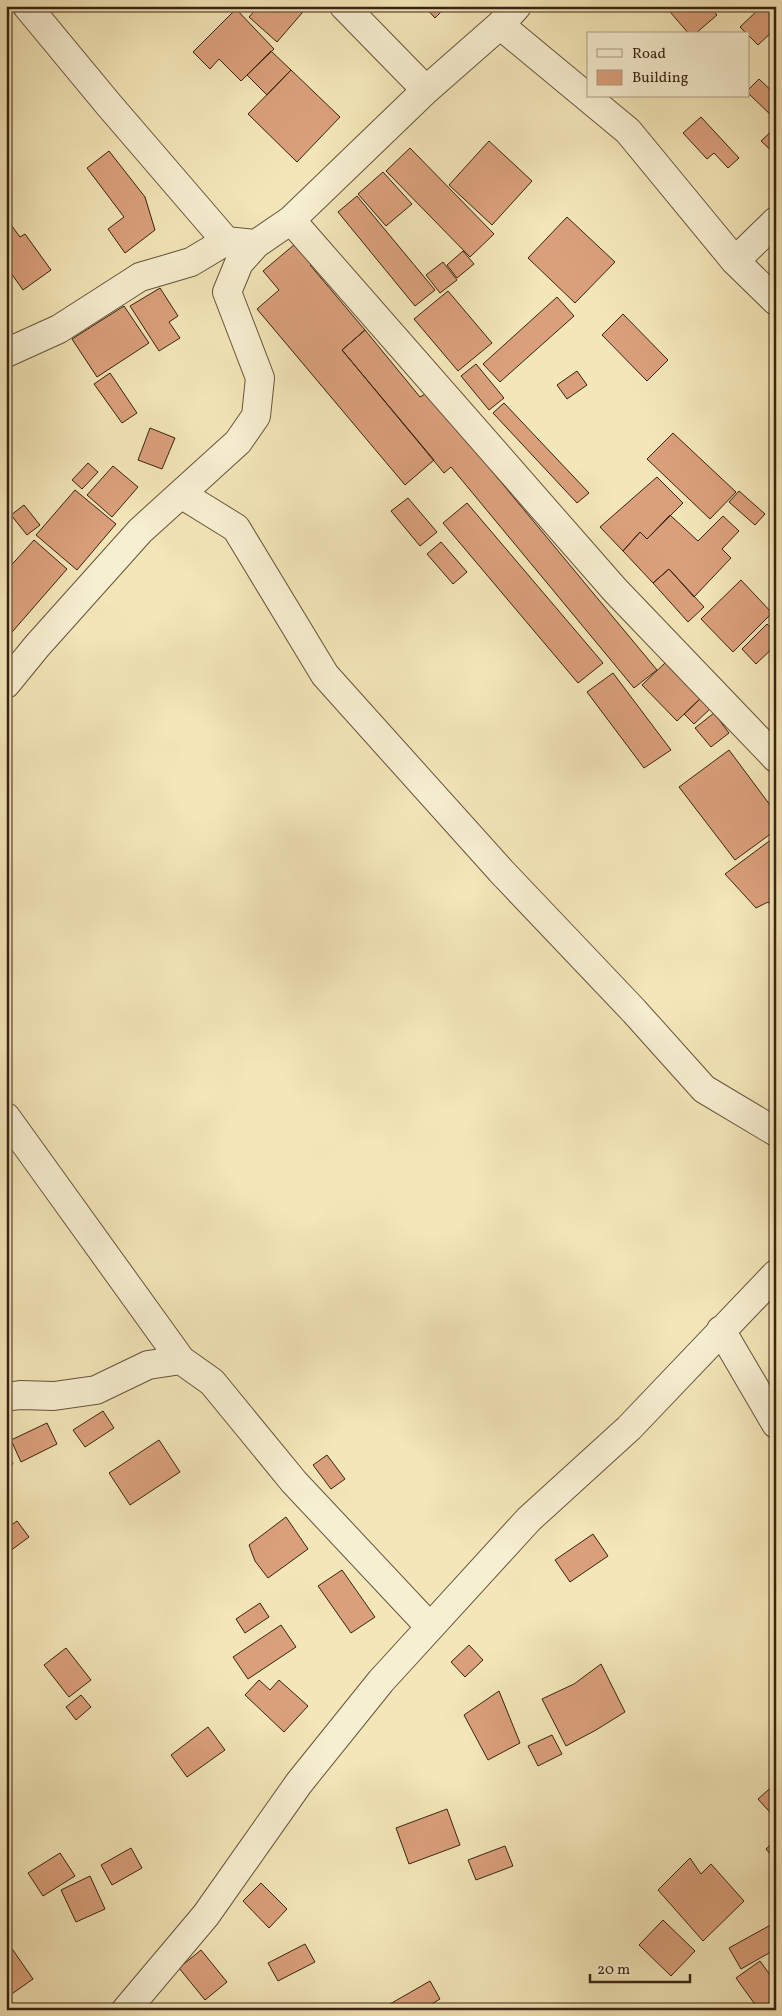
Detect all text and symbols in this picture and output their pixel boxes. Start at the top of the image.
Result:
legend [587,32,750,98]
text: Road [632,44,666,65]
text: Building [632,68,689,89]
scale bar [590,1951,690,1983]
text: 20 m [597,1960,630,1981]

